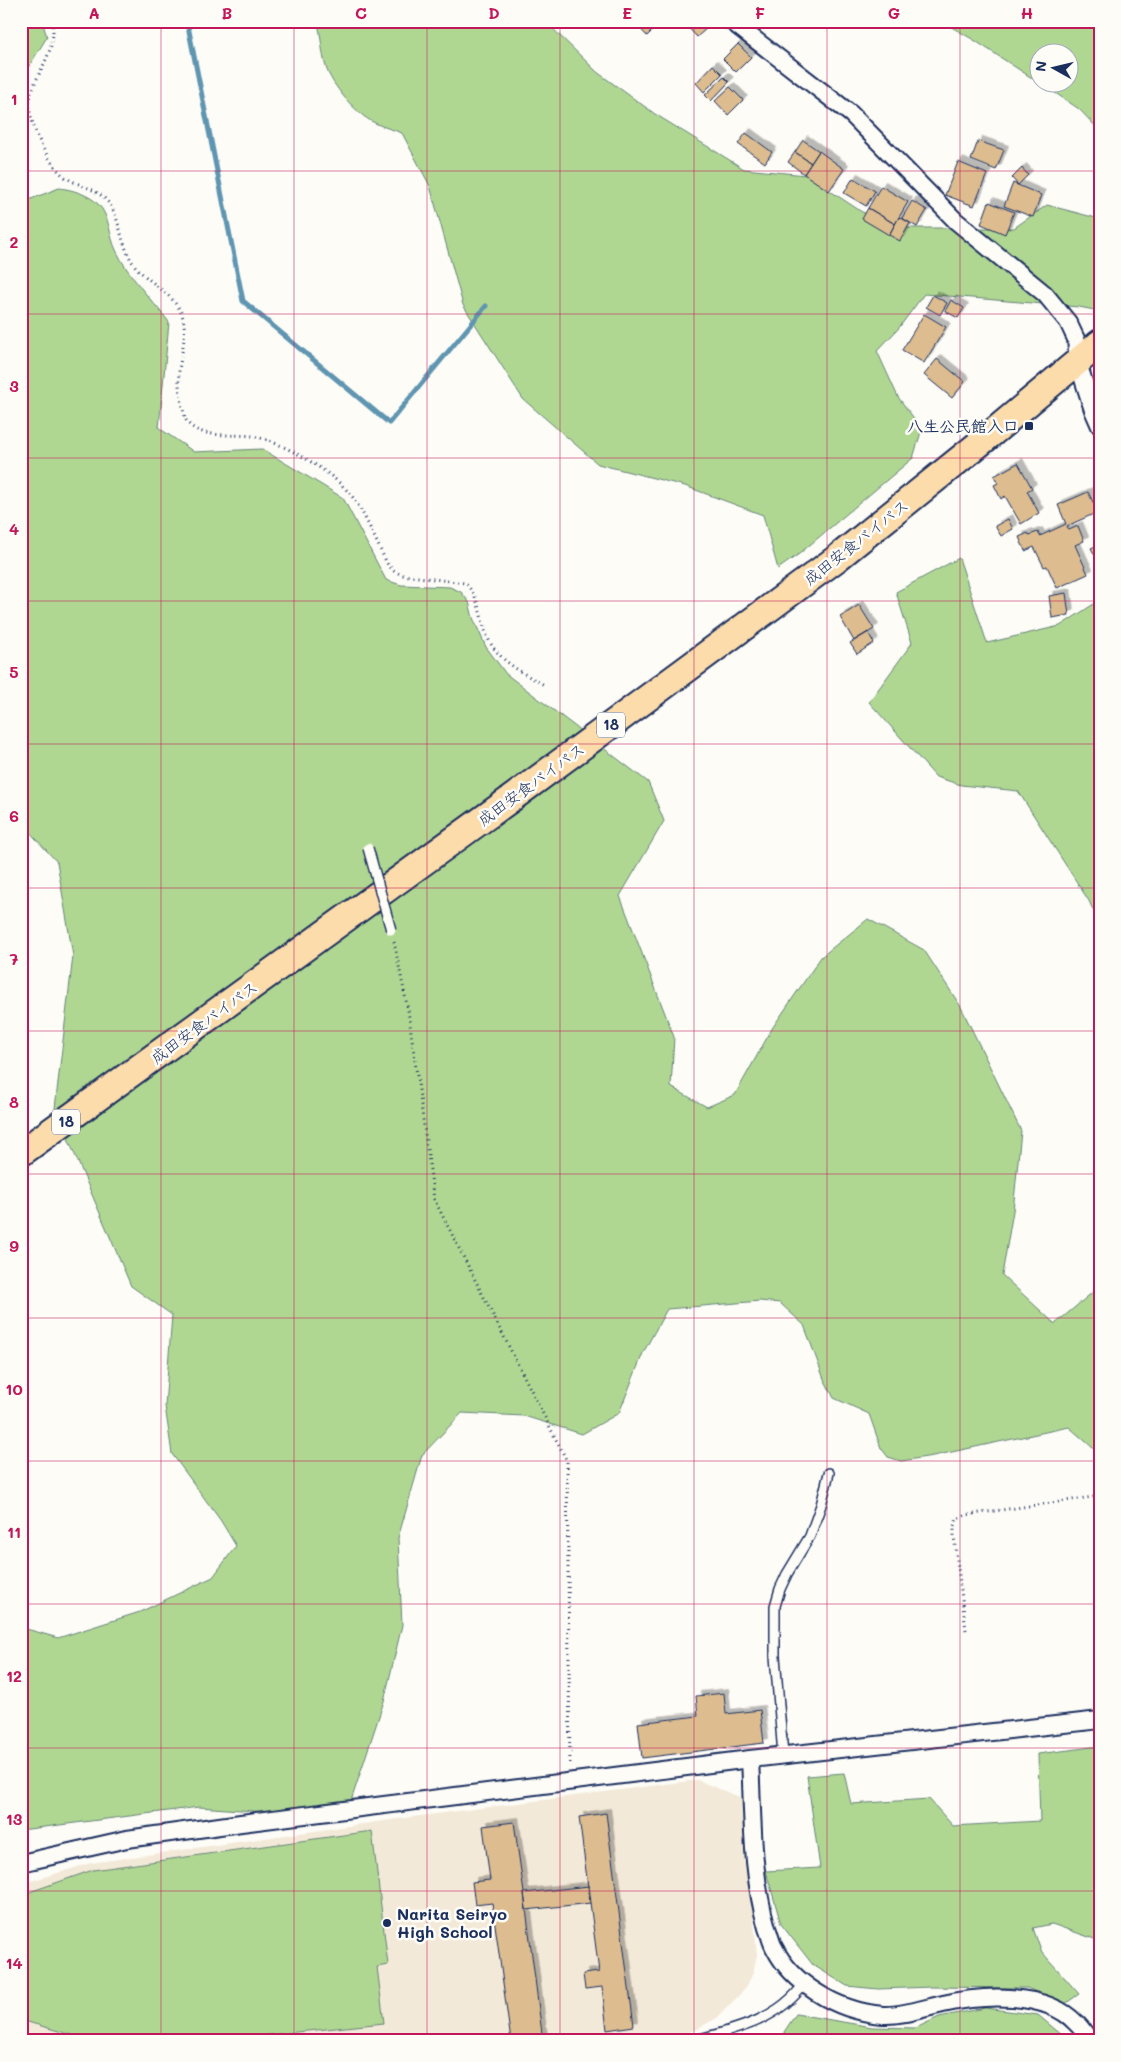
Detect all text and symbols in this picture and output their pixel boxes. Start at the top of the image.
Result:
text: A [88,2,100,23]
text: B [222,2,232,23]
text: C [355,2,367,23]
text: D [488,2,500,23]
text: E [622,2,632,23]
text: F [755,2,765,23]
text: G [888,2,900,23]
text: H [1021,2,1033,23]
north arrow [1028,42,1078,92]
text: N [1030,60,1051,73]
text: 1 [10,88,18,109]
text: 2 [10,231,19,252]
text: 3 [9,375,19,396]
place label: 八生公民館入口 [907,415,1019,436]
marker: 八生公民館入口 [1023,420,1035,432]
street label: 成田安食バイパス [799,494,912,589]
text: 4 [9,518,19,539]
text: 5 [9,661,19,682]
road number: 18 [597,712,625,738]
street label: 成田安食バイパス [473,738,589,830]
text: 6 [9,805,19,826]
text: 7 [10,948,19,969]
street label: 成田安食バイパス [146,976,262,1068]
text: 8 [9,1091,19,1112]
road number: 18 [52,1110,80,1134]
text: 9 [9,1235,19,1256]
text: 10 [5,1378,23,1399]
text: 11 [7,1521,21,1542]
text: 12 [6,1665,22,1686]
text: 13 [6,1808,23,1829]
place label: Narita Seiryo High School [397,1903,507,1942]
marker: Narita Seiryo High School [381,1917,393,1929]
text: 14 [5,1952,23,1973]

